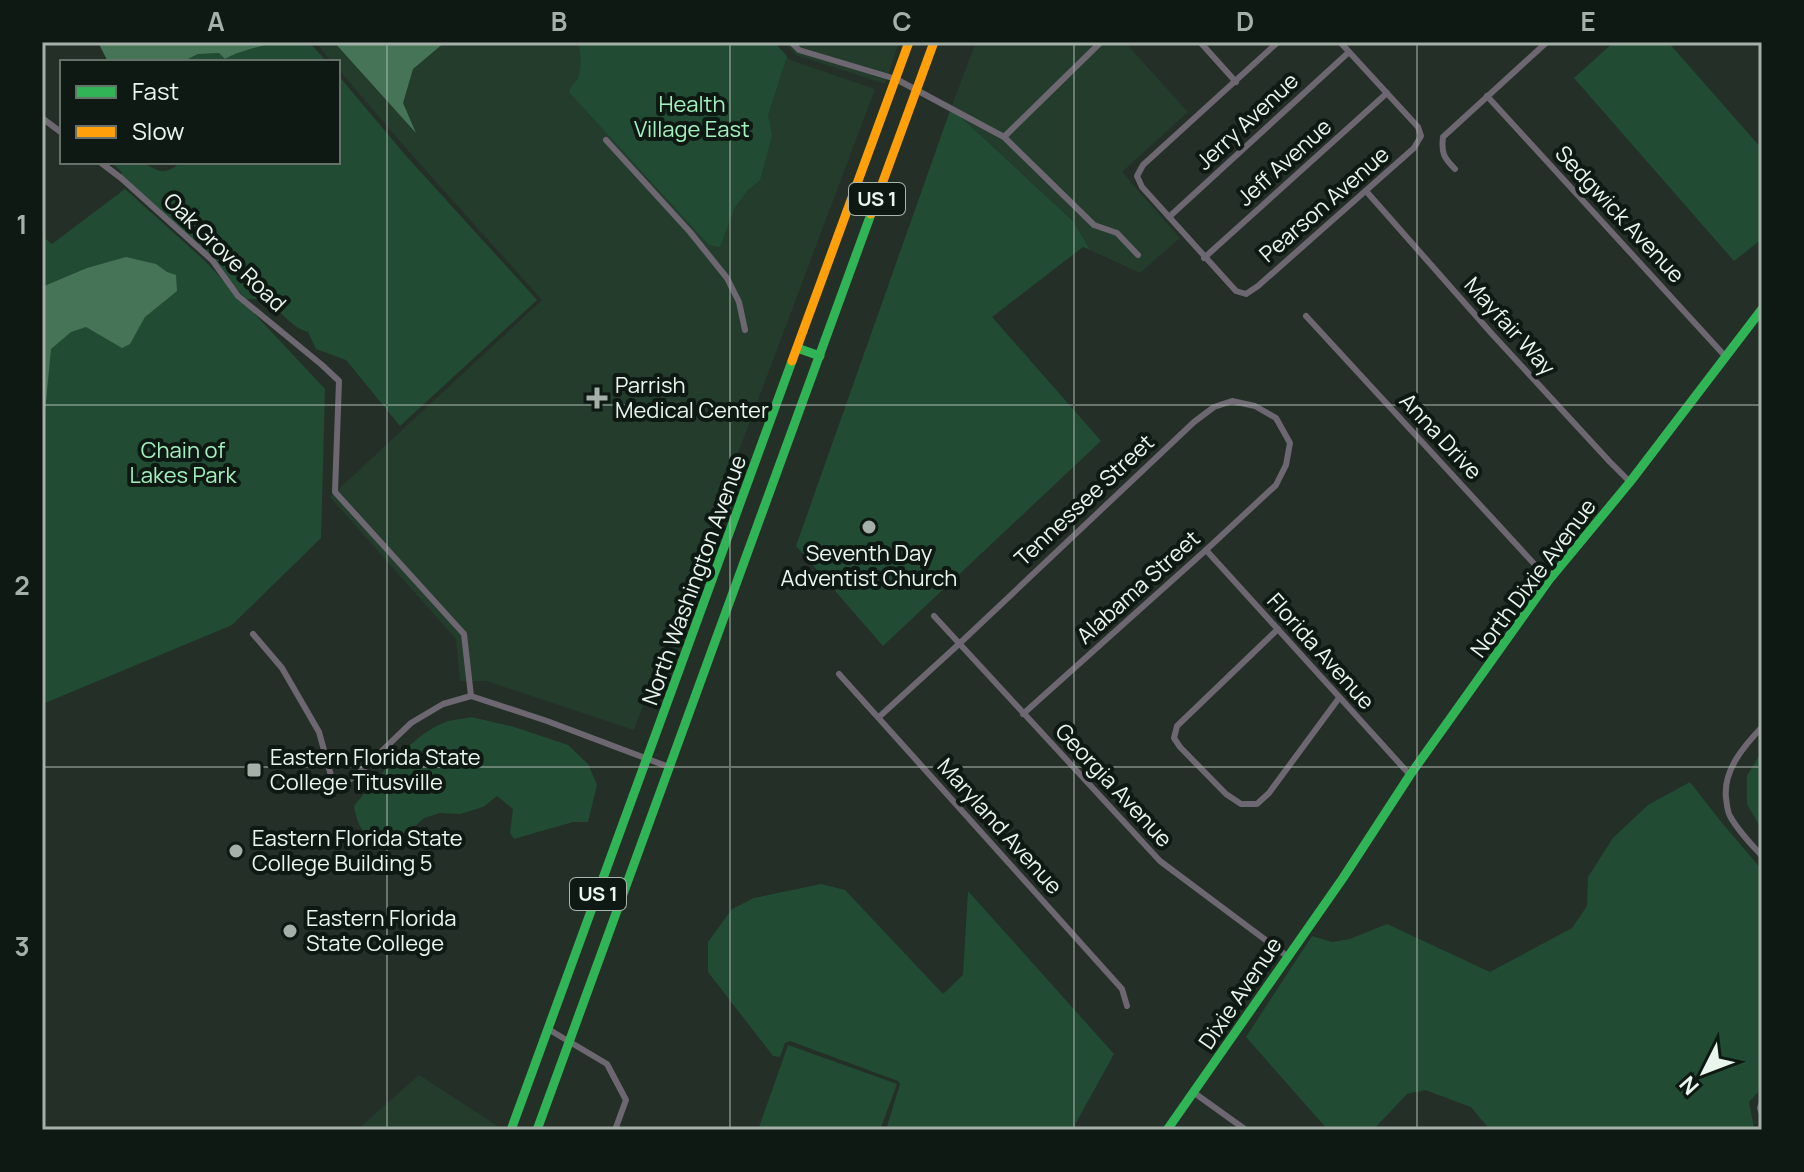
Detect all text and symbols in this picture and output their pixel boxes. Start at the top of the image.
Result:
text: A [207,3,225,39]
text: B [551,3,567,39]
text: C [892,3,912,39]
text: D [1236,3,1254,39]
text: E [1580,3,1596,39]
legend [60,60,340,164]
street label: Jerry Avenue [1189,66,1305,176]
text: Fast [132,74,179,107]
park label: Health Village East [634,89,750,144]
street label: Jeff Avenue [1230,112,1338,212]
text: Slow [132,114,185,147]
street label: Pearson Avenue [1253,139,1395,269]
street label: Sedgwick Avenue [1549,139,1692,289]
road number: US 1 [849,183,905,215]
street label: Oak Grove Road [157,186,293,318]
text: 1 [16,206,28,242]
street label: Mayfair Way [1458,270,1562,382]
place label: Parrish Medical Center [615,370,769,425]
street label: Anna Drive [1393,386,1489,486]
marker: Parrish Medical Center [586,387,608,409]
street label: Tennessee Street [1008,427,1160,573]
park label: Chain of Lakes Park [130,435,237,490]
street label: North Washington Avenue [635,451,753,709]
street label: North Dixie Avenue [1463,492,1603,663]
marker: Seventh Day Adventist Church [860,518,878,536]
street label: Alabama Street [1070,523,1206,650]
place label: Seventh Day Adventist Church [781,538,957,593]
text: 2 [14,567,30,603]
street label: Florida Avenue [1261,586,1382,716]
street label: Georgia Avenue [1049,717,1179,853]
place label: Eastern Florida State College Titusville [270,742,481,797]
street label: Maryland Avenue [931,752,1069,900]
marker: Eastern Florida State College Titusville [245,761,263,779]
place label: Eastern Florida State College Building 5 [252,823,463,878]
marker: Eastern Florida State College Building 5 [227,842,245,860]
road number: US 1 [570,878,626,910]
place label: Eastern Florida State College [306,903,457,958]
marker: Eastern Florida State College [281,922,299,940]
text: 3 [14,928,30,964]
street label: Dixie Avenue [1191,931,1289,1055]
north arrow [1664,1032,1744,1112]
text: N [1673,1069,1706,1101]

